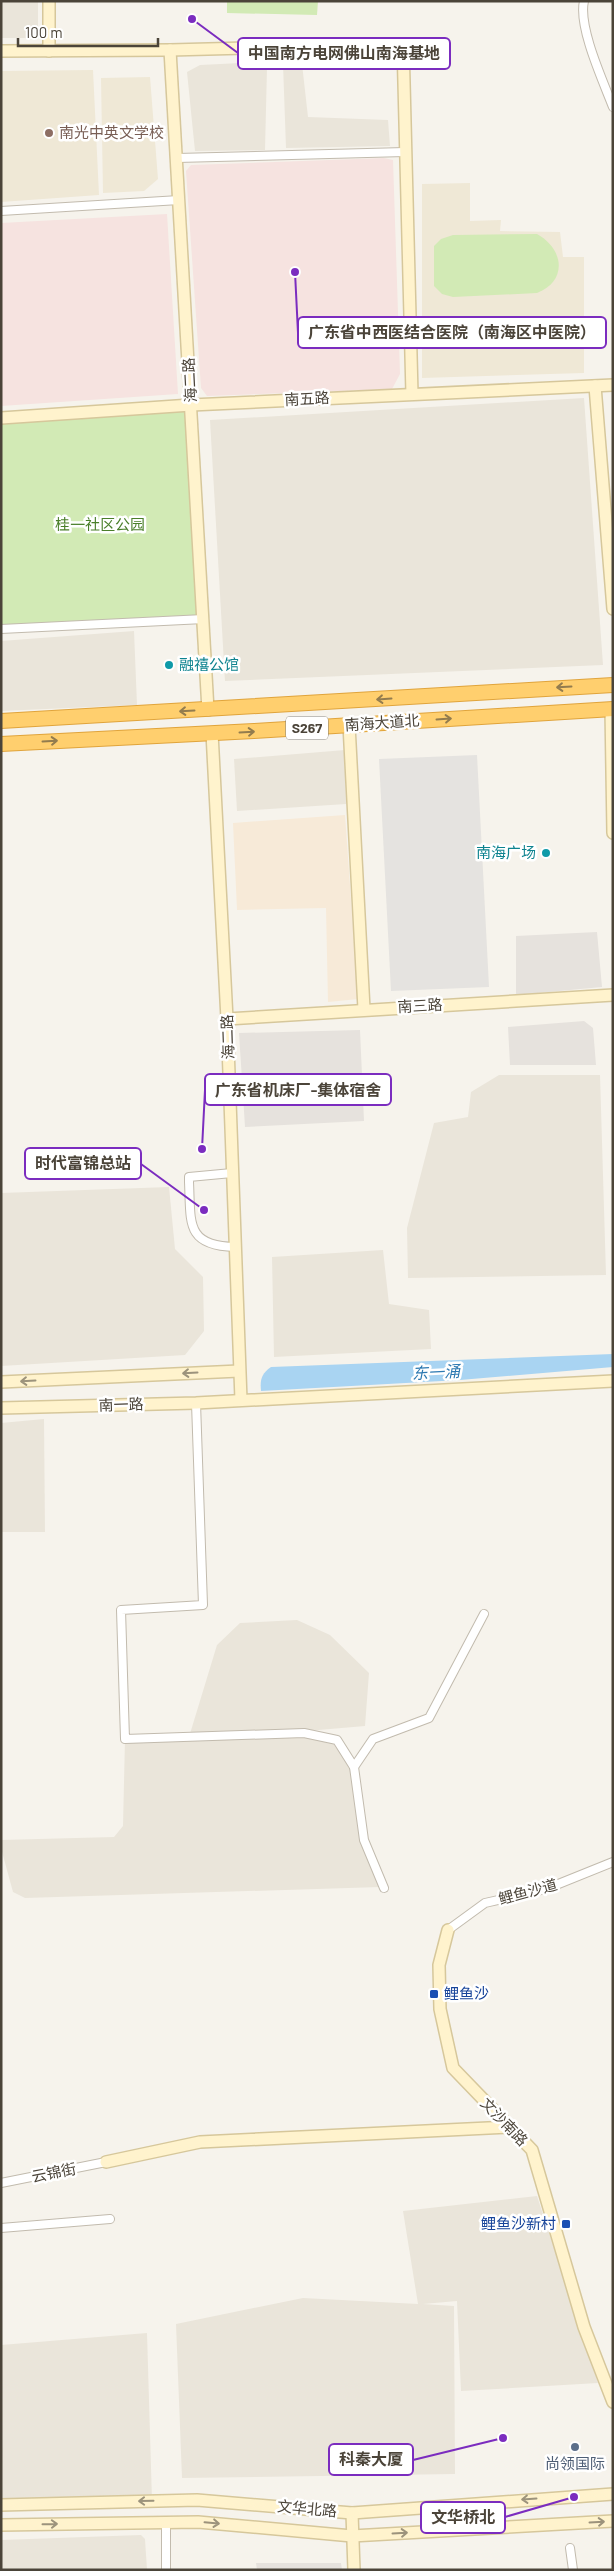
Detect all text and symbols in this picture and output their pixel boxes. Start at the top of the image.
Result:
scale bar [18,15,158,47]
text: 100 m [25,23,63,41]
callout: 中国南方电网佛山南海基地 [238,38,450,69]
text: 中国南方电网佛山南海基地 [248,43,440,62]
place label: 南光中英文学校 [59,123,164,141]
marker: 南光中英文学校 [43,127,55,139]
callout: 广东省中西医结合医院（南海区中医院） [298,317,606,348]
text: 广东省中西医结合医院（南海区中医院） [308,322,596,341]
street label: 海二路 [179,357,199,403]
street label: 南五路 [284,388,330,408]
park label: 桂一社区公园 [55,515,145,533]
place label: 融禧公馆 [179,655,239,673]
marker: 融禧公馆 [163,659,175,671]
one-way arrow [556,683,572,692]
one-way arrow [377,694,393,703]
one-way arrow [180,707,196,716]
street label: 南海大道北 [344,710,420,734]
one-way arrow [436,715,452,724]
road number: S267 [286,716,328,740]
one-way arrow [239,727,255,736]
one-way arrow [42,737,58,746]
place label: 南海广场 [476,843,536,861]
marker: 南海广场 [540,847,552,859]
street label: 南三路 [397,995,443,1015]
street label: 海二路 [217,1014,237,1060]
callout: 广东省机床厂-集体宿舍 [205,1074,391,1105]
text: 广东省机床厂-集体宿舍 [215,1080,381,1099]
callout: 时代富锦总站 [25,1148,141,1179]
text: 时代富锦总站 [35,1153,131,1172]
water label: 东一涌 [412,1361,462,1382]
one-way arrow [183,1369,199,1378]
one-way arrow [20,1376,36,1385]
street label: 南一路 [98,1394,144,1414]
street label: 鲤鱼沙道 [496,1875,559,1907]
place label: 鲤鱼沙 [444,1984,489,2002]
marker: 鲤鱼沙 [428,1988,440,2000]
street label: 文沙南路 [477,2093,532,2149]
street label: 云锦街 [30,2159,78,2185]
place label: 鲤鱼沙新村 [481,2214,556,2232]
marker: 鲤鱼沙新村 [560,2218,572,2230]
marker: 尚领国际 [569,2441,581,2453]
callout: 科秦大厦 [329,2444,413,2475]
text: 科秦大厦 [339,2449,403,2468]
place label: 尚领国际 [545,2454,605,2472]
one-way arrow [521,2495,537,2504]
street label: 文华北路 [276,2496,338,2520]
one-way arrow [138,2497,154,2506]
callout: 文华桥北 [421,2502,505,2533]
text: 文华桥北 [431,2507,495,2526]
one-way arrow [589,2517,605,2526]
one-way arrow [42,2519,58,2529]
one-way arrow [204,2519,220,2528]
one-way arrow [392,2529,408,2538]

